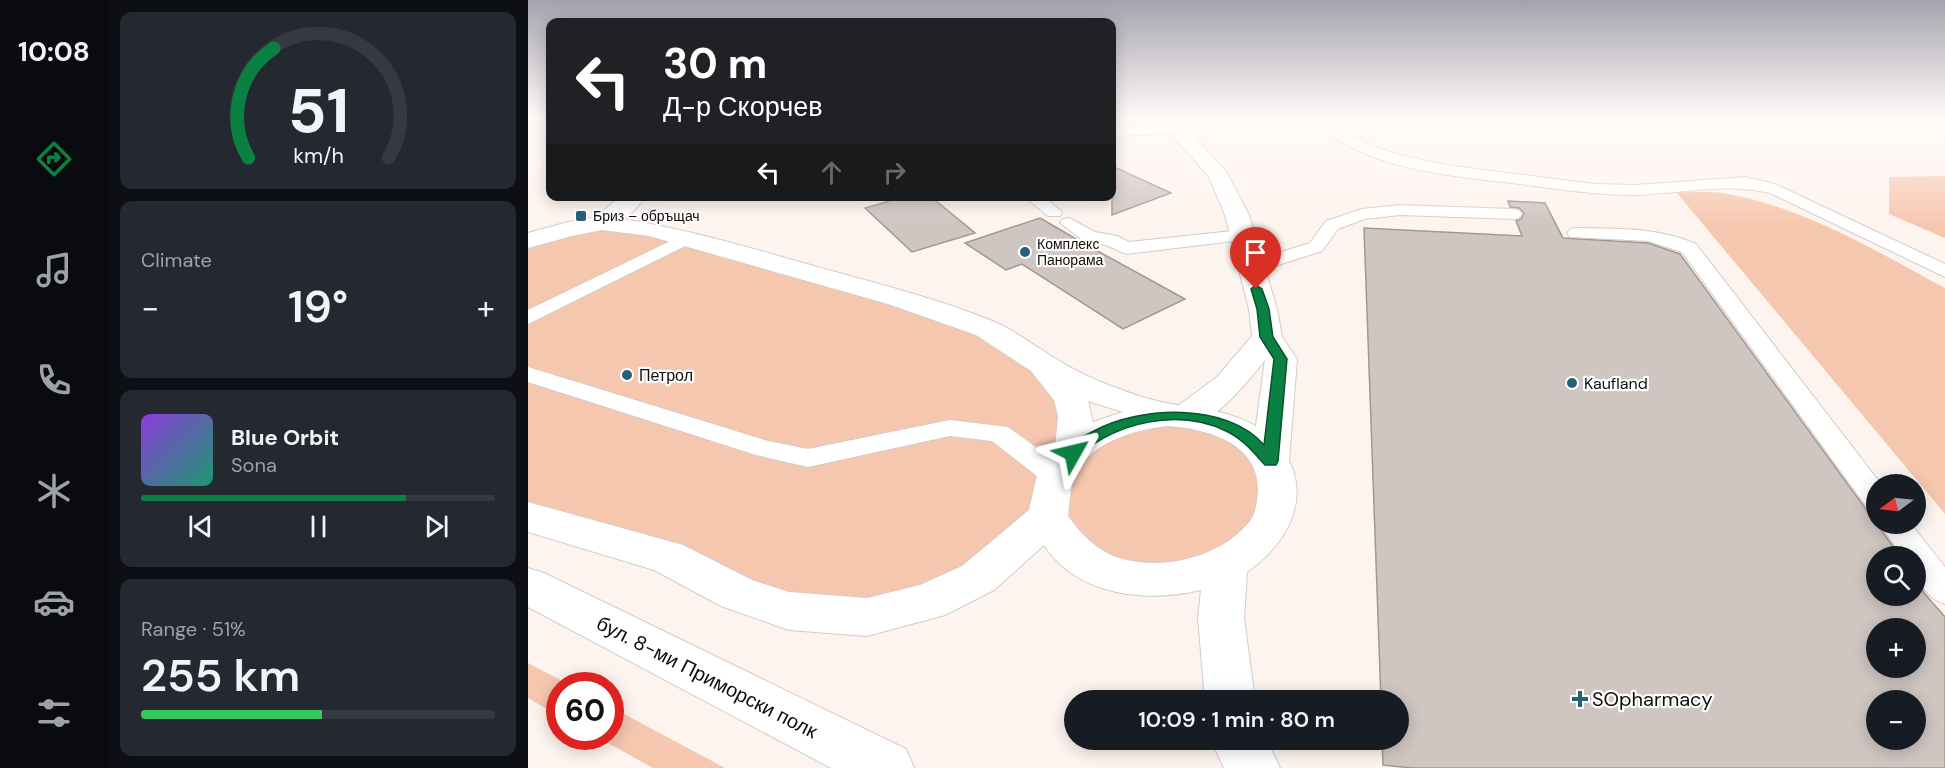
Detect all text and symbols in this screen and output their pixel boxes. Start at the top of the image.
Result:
text: 10:08 [18,34,90,69]
text: 30 m [663,36,767,91]
icon: left [564,42,642,120]
text: 51 [287,70,349,151]
text: Д-р Скорчев [663,89,823,124]
icon: directions [33,138,75,180]
text: km/h [293,142,343,170]
icon: left [752,156,785,189]
icon: ahead [815,156,848,189]
icon: right [878,156,911,189]
place label: Бриз – обръщач [593,207,700,225]
marker: Бриз – обръщач [574,209,588,223]
pin [1230,227,1281,289]
place label: Комплекс Панорама [1037,235,1104,269]
icon: arrive [1239,236,1272,269]
marker: Комплекс Панорама [1018,245,1032,259]
text: Climate [141,247,212,273]
icon: music [33,249,75,291]
text: 19° [288,277,348,336]
text: − [141,286,159,329]
text: + [477,286,495,329]
icon: phone [33,359,75,401]
place label: Петрол [639,365,693,386]
marker: Петрол [620,368,634,382]
place label: Kaufland [1584,373,1648,394]
marker: Kaufland [1565,376,1579,390]
position arrow [1041,421,1105,485]
text: Blue Orbit [231,423,339,452]
text: Sona [231,452,277,478]
icon: climate [33,470,75,512]
north arrow [1866,474,1926,534]
map controls [1866,474,1926,750]
icon: previous [184,510,217,543]
icon: pause [302,510,335,543]
icon: next [420,510,453,543]
button: search [1866,546,1926,606]
icon: car [33,581,75,623]
street label: бул. 8-ми Приморски полк [592,610,822,744]
text: Range · 51% [141,616,246,642]
button: + [1866,618,1926,678]
text: 255 km [141,646,300,705]
speed limit sign: 60 [546,672,624,750]
place label: SOpharmacy [1592,686,1713,712]
button: − [1866,690,1926,750]
icon: filters [33,692,75,734]
marker: SOpharmacy [1573,692,1587,706]
text: 10:09 · 1 min · 80 m [1138,705,1335,734]

